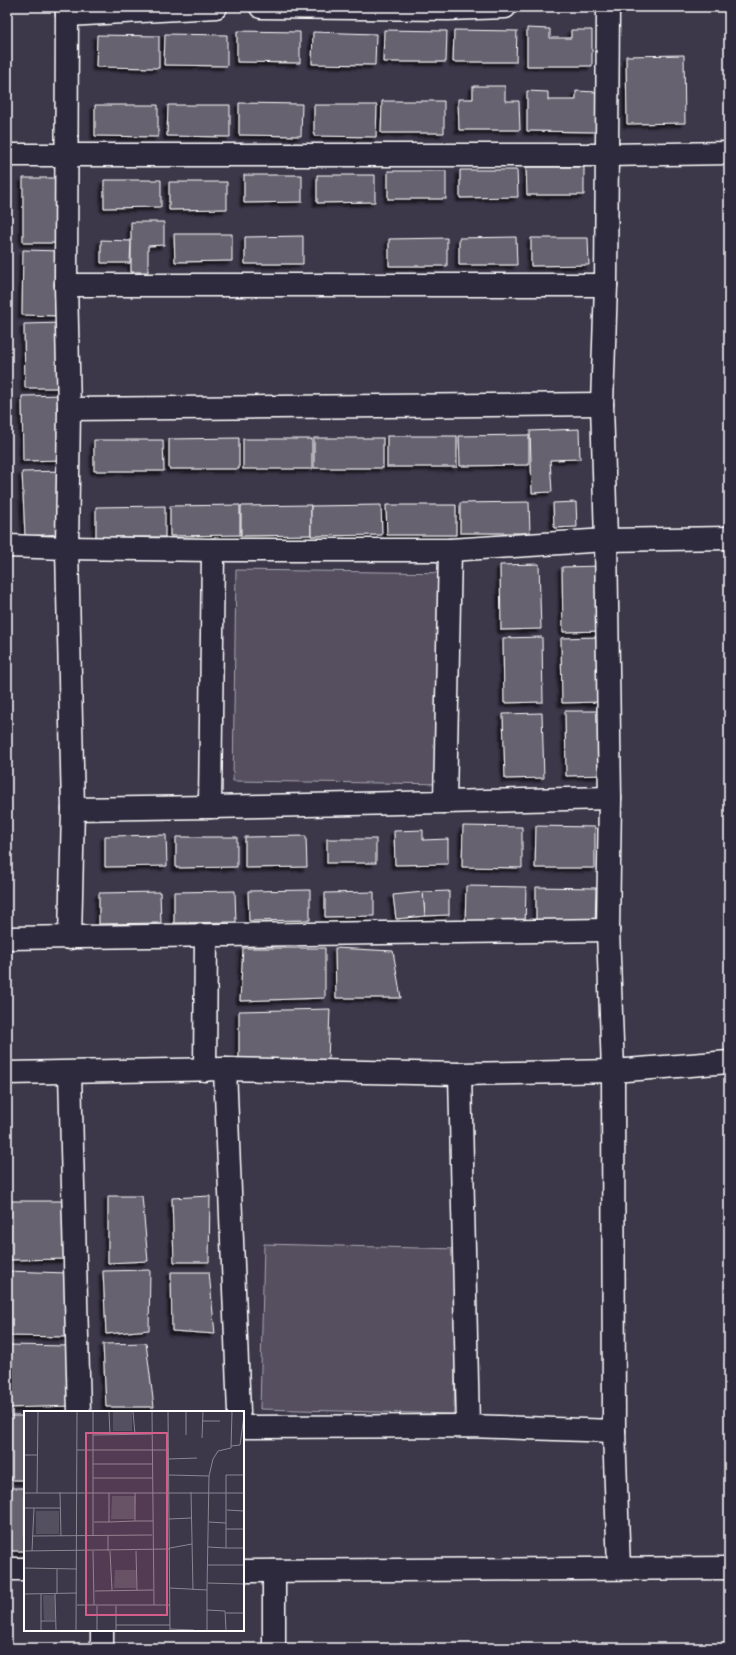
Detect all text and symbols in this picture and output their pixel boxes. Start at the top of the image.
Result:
inset map [24,1411,244,1631]

